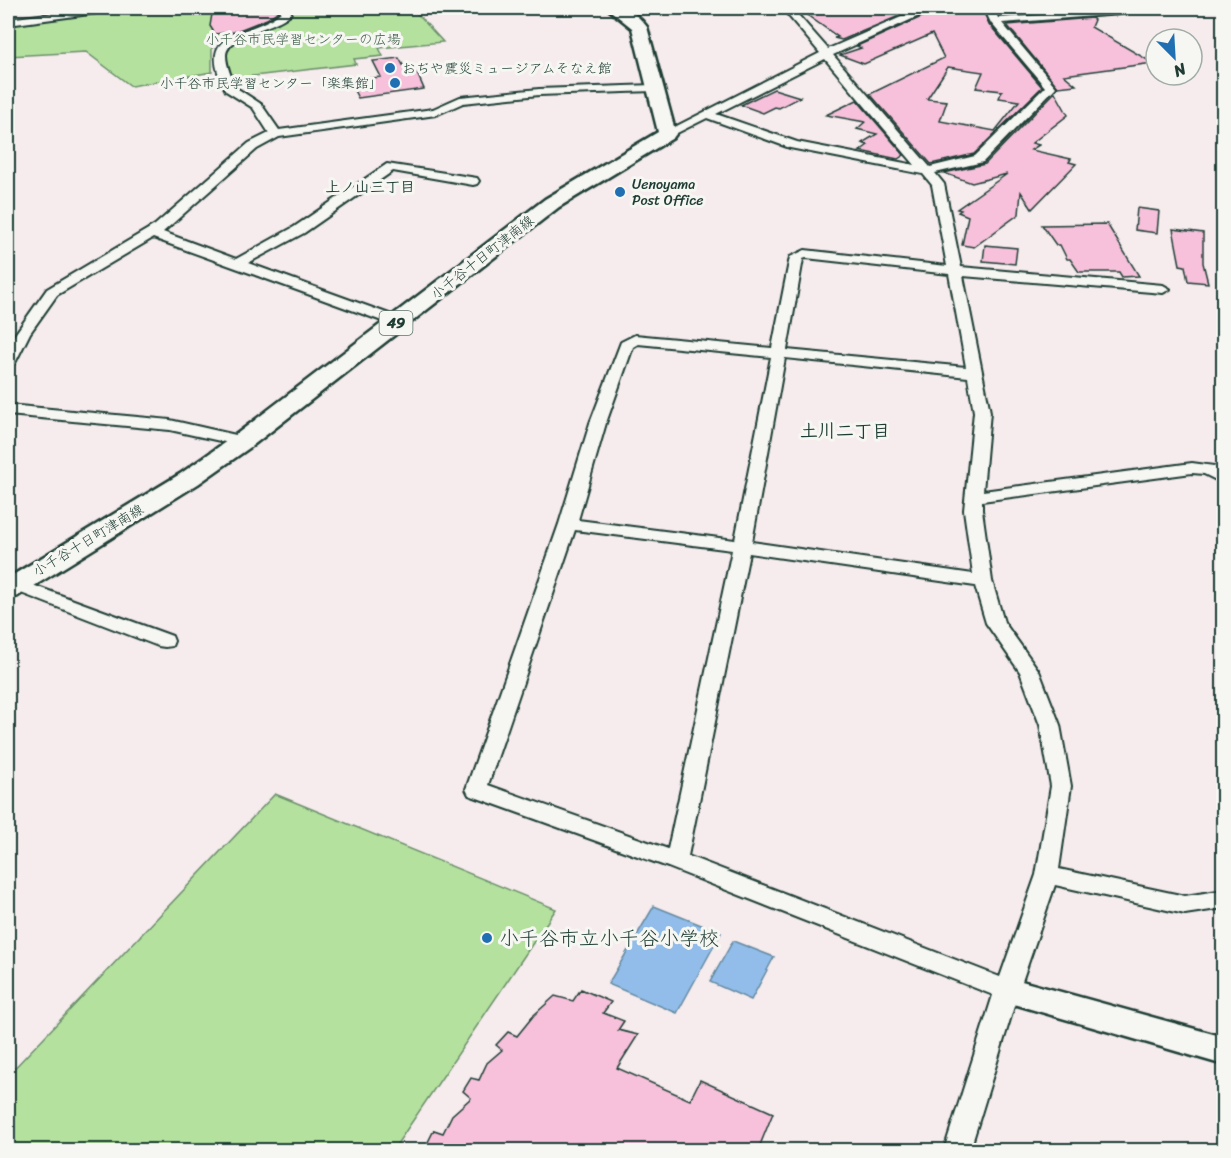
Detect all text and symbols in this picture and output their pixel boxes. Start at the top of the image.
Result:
park label: 小千谷市民学習センターの広場 [205,27,401,52]
north arrow [1144,27,1204,87]
text: N [1168,54,1192,86]
place label: おぢや震災ミュージアムそなえ館 [402,56,612,81]
marker: おぢや震災ミュージアムそなえ館 [383,61,397,75]
place label: 小千谷市民学習センター「楽集館」 [160,71,383,96]
marker: 小千谷市民学習センター「楽集館」 [388,76,402,90]
place label: Uenoyama Post Office [632,172,703,213]
district label: 上ノ山三丁目 [325,174,415,200]
marker: Uenoyama Post Office [613,185,627,199]
street label: 小千谷十日町津南線 [425,209,540,306]
road number: 49 [380,311,412,335]
district label: 土川二丁目 [800,415,890,447]
street label: 小千谷十日町津南線 [28,497,149,584]
place label: 小千谷市立小千谷小学校 [499,921,719,956]
marker: 小千谷市立小千谷小学校 [480,931,494,945]

